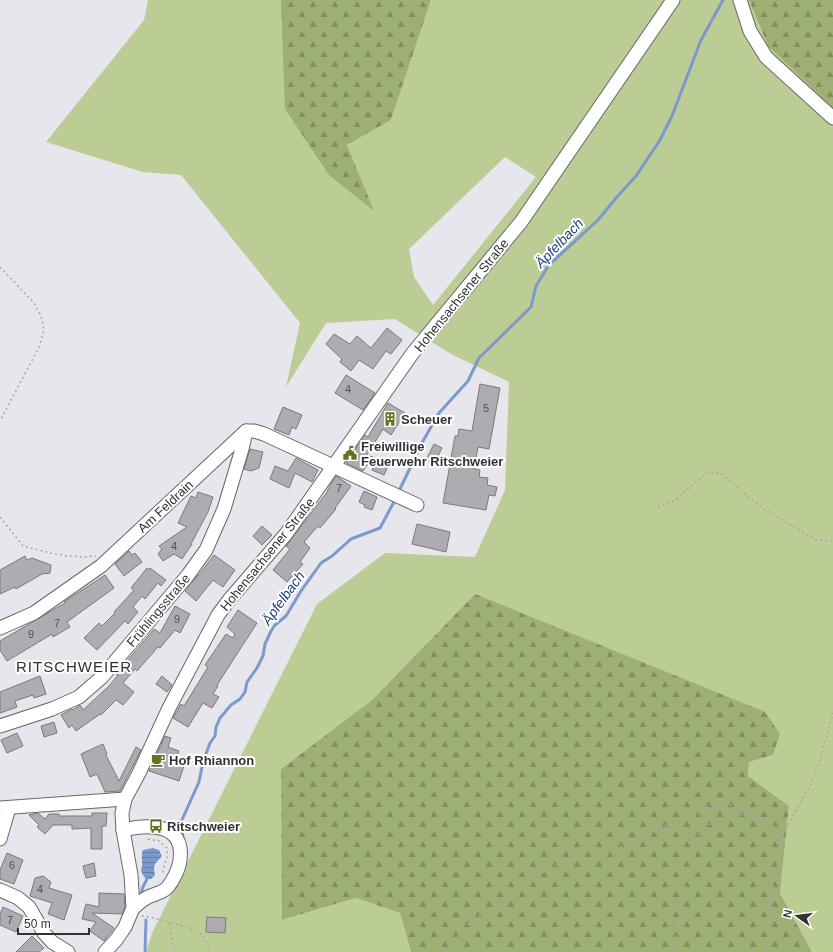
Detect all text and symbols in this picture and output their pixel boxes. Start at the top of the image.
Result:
water label: Äpfelbach [531,215,587,272]
street label: Hohensachsener Straße [411,236,512,355]
house number: 4 [345,383,351,395]
house number: 5 [483,402,489,414]
building icon: Scheuer [382,411,398,427]
place label: Scheuer [401,412,452,427]
place label: Freiwillige Feuerwehr Ritschweier [361,439,503,469]
public building icon: Freiwillige Feuerwehr Ritschweier [342,445,358,461]
street label: Am Feldrain [135,477,196,536]
house number: 7 [336,482,342,494]
street label: Hohensachsener Straße [217,495,318,614]
house number: 4 [171,540,177,552]
water label: Äpfelbach [258,568,308,629]
street label: Frühlingsstraße [124,571,193,650]
house number: 9 [174,613,180,625]
house number: 7 [54,617,60,629]
house number: 9 [28,628,34,640]
district label: RITSCHWEIER [16,658,132,675]
cafe icon: Hof Rhiannon [150,752,166,768]
place label: Hof Rhiannon [169,753,254,768]
bus stop icon: Ritschweier [148,818,164,834]
place label: Ritschweier [167,819,240,834]
house number: 6 [9,859,15,871]
house number: 4 [37,883,43,895]
north arrow [777,896,817,936]
text: N [781,908,794,919]
scale bar [18,910,89,936]
house number: 7 [7,914,13,926]
text: 50 m [24,917,51,931]

